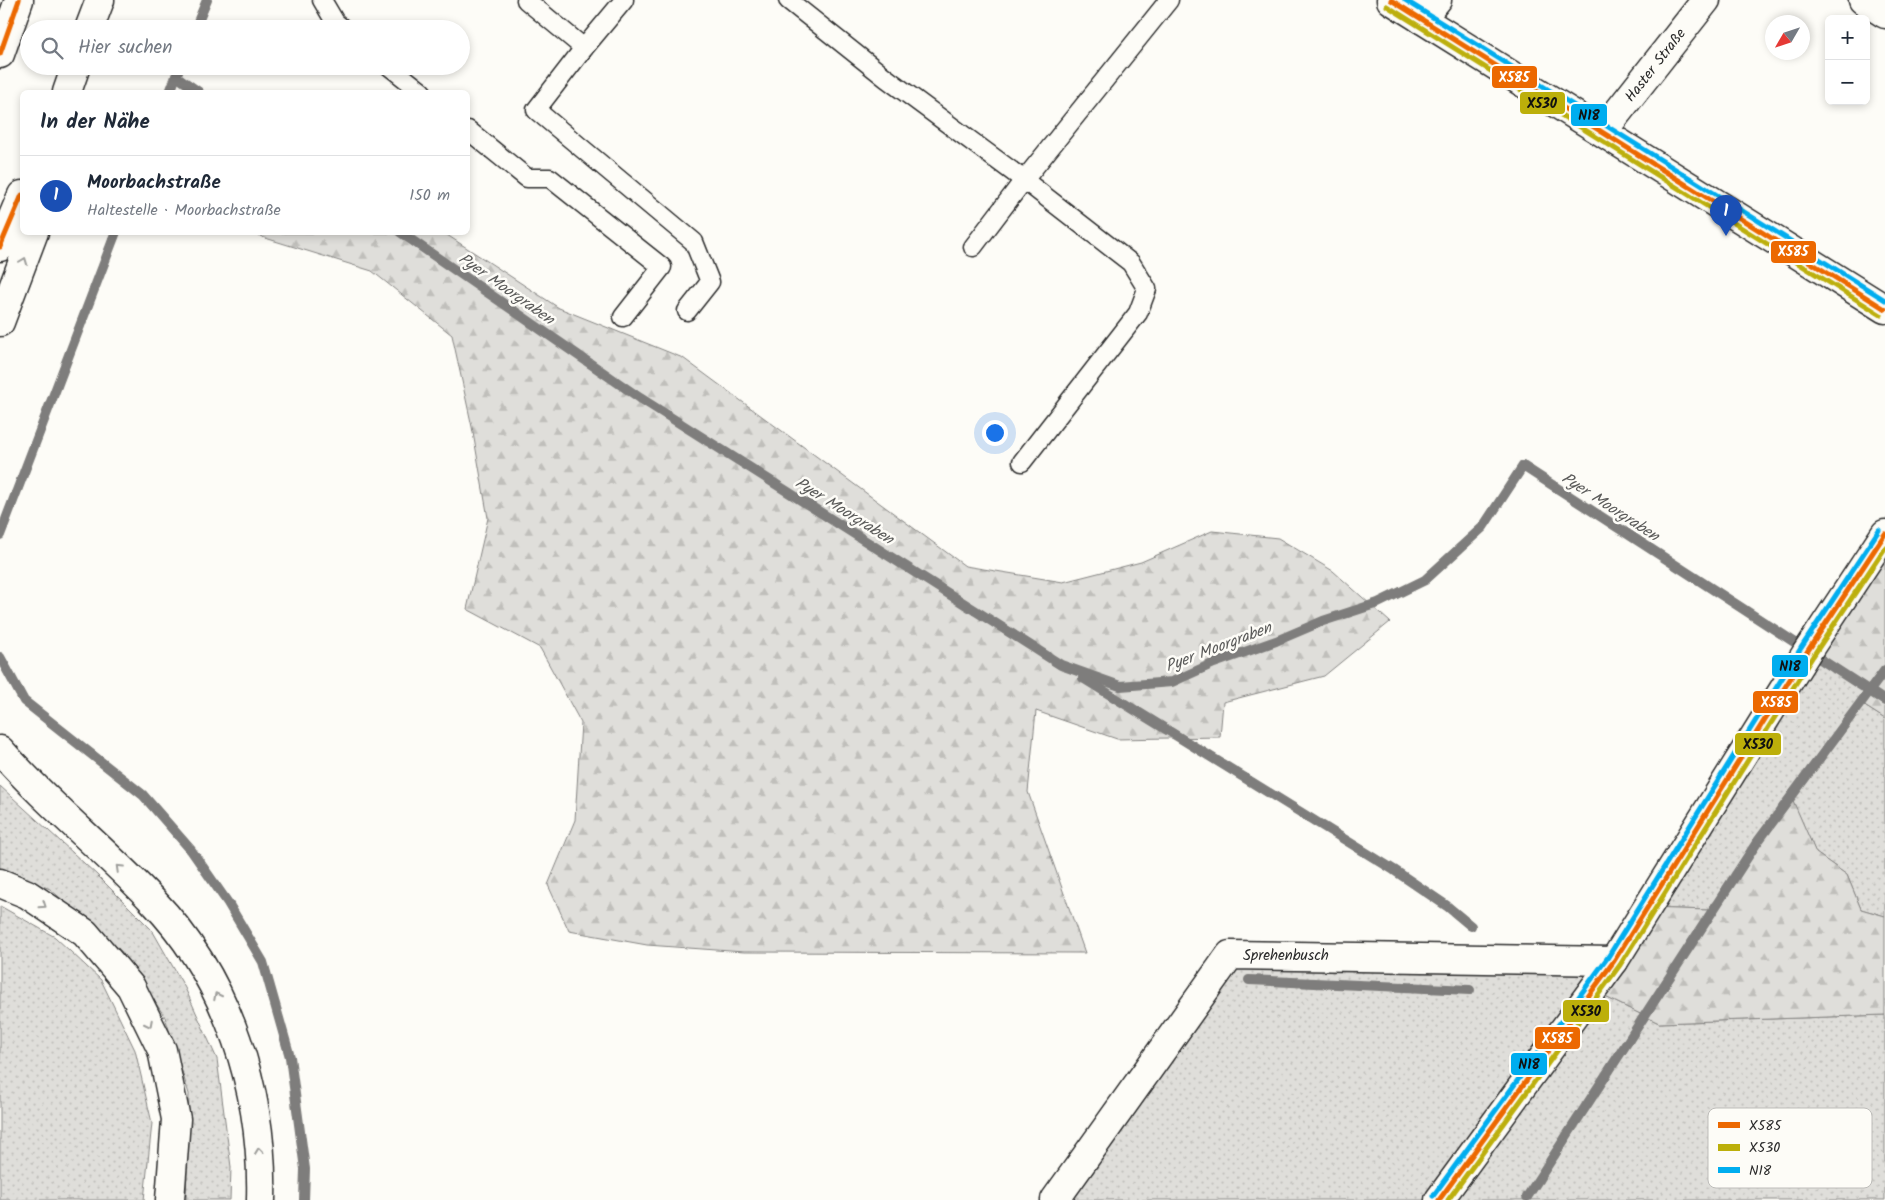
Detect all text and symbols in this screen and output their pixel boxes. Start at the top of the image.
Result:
north arrow [1765,15,1810,60]
map controls [1825,15,1870,105]
button: + [1825,15,1870,60]
search box [20,20,470,75]
street label: Haster Straße [1619,23,1693,108]
text: Hier suchen [78,33,172,63]
icon: search [38,34,66,62]
button: − [1825,60,1870,105]
line badge: X585 [1491,65,1538,89]
text: X585 [1498,67,1531,89]
line badge: X530 [1519,91,1566,115]
text: X530 [1526,93,1558,115]
line badge: N18 [1570,103,1608,127]
text: N18 [1578,105,1600,127]
text: In der Nähe [40,106,150,139]
text: Moorbachstraße [87,168,221,198]
text: 1 [54,183,58,208]
text: 150 m [409,183,450,208]
pin: 1 [1710,195,1742,236]
text: Haltestelle · Moorbachstraße [87,198,281,223]
line badge: X585 [1770,240,1817,264]
text: X585 [1777,241,1810,263]
water label: Pyer Moorgraben [453,247,560,332]
one-way arrow [17,257,28,266]
your location [982,420,1008,446]
water label: Pyer Moorgraben [1556,466,1665,549]
water label: Pyer Moorgraben [790,471,900,552]
water label: Pyer Moorgraben [1162,615,1277,679]
line badge: N18 [1771,654,1809,678]
text: N18 [1779,656,1801,678]
line badge: X585 [1752,690,1799,714]
text: X585 [1760,692,1793,714]
line badge: X530 [1734,732,1782,756]
text: X530 [1742,734,1774,756]
one-way arrow [115,865,124,874]
one-way arrow [38,899,47,908]
street label: Sprehenbusch [1243,944,1329,968]
one-way arrow [213,992,223,1001]
line badge: X530 [1562,999,1610,1023]
text: X530 [1570,1001,1602,1023]
one-way arrow [143,1019,153,1028]
line badge: X585 [1534,1026,1581,1050]
text: X585 [1541,1028,1574,1050]
line badge: N18 [1510,1052,1548,1076]
text: N18 [1518,1054,1540,1076]
legend [1708,1108,1872,1188]
text: X585 [1749,1115,1783,1137]
text: X530 [1749,1137,1780,1159]
one-way arrow [254,1147,265,1155]
text: N18 [1749,1160,1772,1182]

